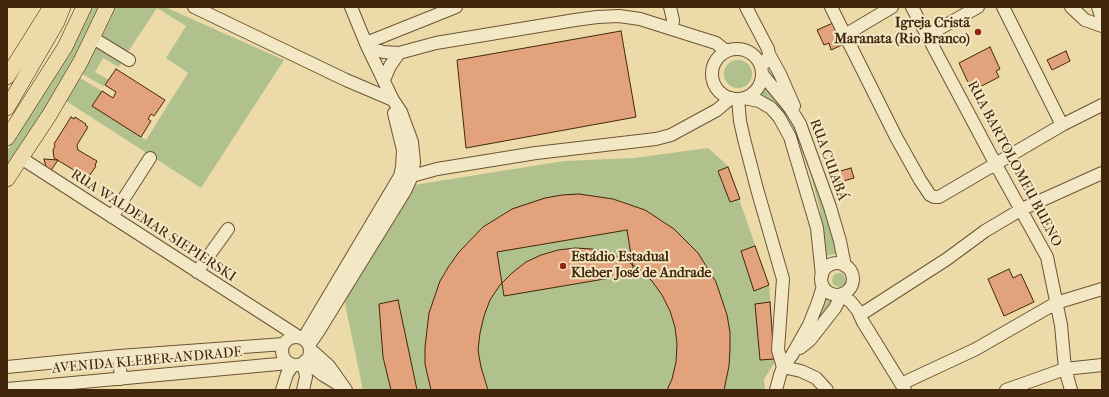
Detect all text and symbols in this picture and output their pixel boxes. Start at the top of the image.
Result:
place label: Igreja Cristã Maranata (Rio Branco) [834,16,970,48]
marker: Igreja Cristã Maranata (Rio Branco) [973,27,983,37]
street label: RUA BARTOLOMEU BUENO [963,78,1065,250]
street label: RUA CUIABÁ [805,117,851,203]
street label: RUA WALDEMAR SIEPIERSKI [67,166,239,286]
place label: Estádio Estadual Kleber José de Andrade [571,250,712,282]
marker: Estádio Estadual Kleber José de Andrade [558,261,568,271]
street label: AVENIDA KLEBER ANDRADE [51,344,243,378]

